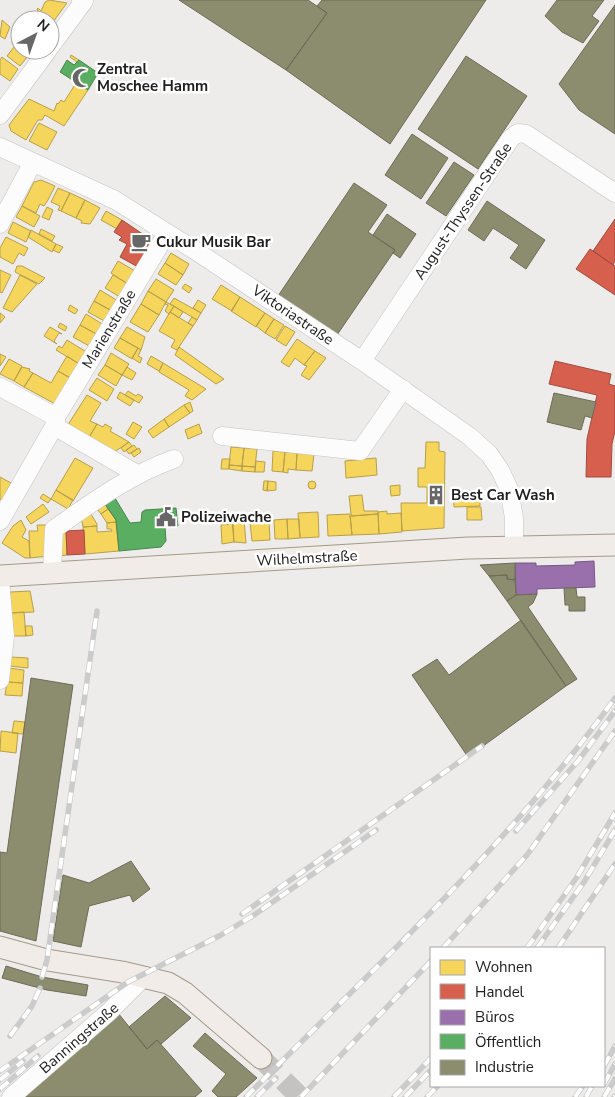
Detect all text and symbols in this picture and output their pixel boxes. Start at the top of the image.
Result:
north arrow [10,10,60,60]
text: N [33,15,53,36]
place label: Zentral Moschee Hamm [97,59,208,96]
mosque icon: Zentral Moschee Hamm [71,67,93,89]
street label: August-Thyssen-Straße [410,139,516,283]
cafe icon: Cukur Musik Bar [130,231,152,253]
place label: Cukur Musik Bar [156,232,271,252]
street label: Viktoriastraße [247,280,338,350]
street label: Marienstraße [78,286,140,372]
building icon: Best Car Wash [425,484,447,506]
place label: Best Car Wash [451,485,555,505]
public building icon: Polizeiwache [155,506,177,528]
place label: Polizeiwache [181,507,271,527]
street label: Wilhelmstraße [256,545,358,571]
legend [430,947,605,1087]
text: Wohnen [475,957,533,977]
text: Handel [475,982,525,1002]
street label: Banningstraße [35,998,123,1078]
text: Büros [475,1007,514,1027]
text: Öffentlich [475,1032,541,1052]
text: Industrie [475,1057,534,1077]

